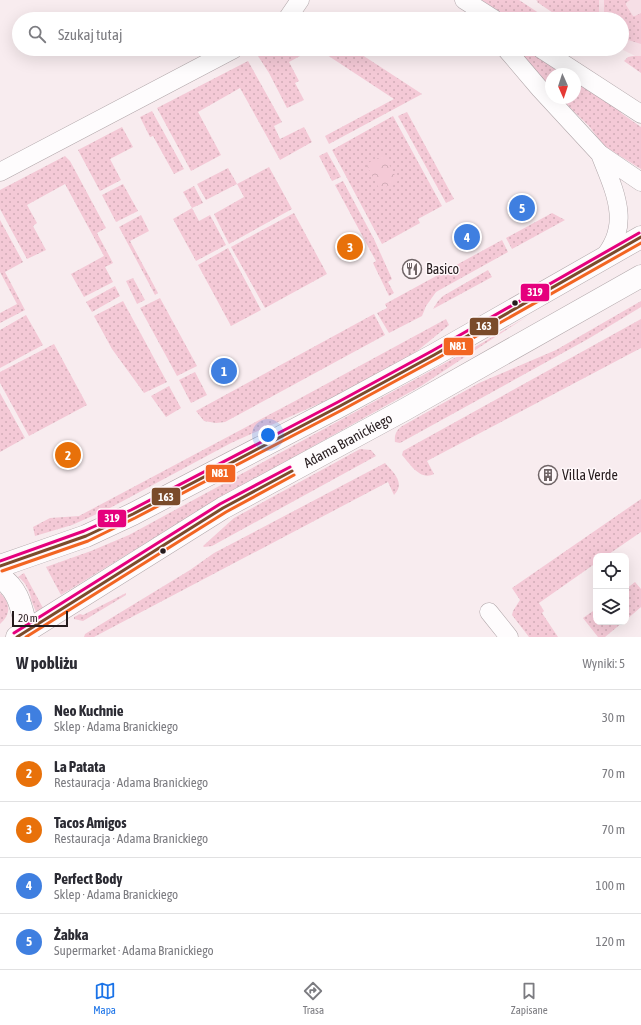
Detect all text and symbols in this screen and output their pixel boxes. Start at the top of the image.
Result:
search box [12,12,629,56]
icon: search [26,23,48,45]
text: Szukaj tutaj [58,26,122,43]
north arrow [545,68,581,104]
pin: 5 [509,193,535,223]
pin: 4 [454,222,480,252]
pin: 3 [337,232,363,262]
restaurant icon: Basico [401,258,423,280]
place label: Basico [426,261,459,277]
line badge: 319 [520,283,550,302]
text: 319 [527,286,543,298]
unlabelled marker [510,298,520,308]
line badge: 163 [469,317,499,336]
text: 163 [476,320,492,332]
line badge: N81 [443,337,474,356]
text: N81 [450,340,466,352]
pin: 1 [211,356,237,386]
street label: Adama Branickiego [301,410,395,471]
your location [258,425,278,445]
pin: 2 [55,440,81,470]
line badge: N81 [205,464,236,483]
building icon: Villa Verde [537,464,559,486]
text: N81 [212,467,228,479]
place label: Villa Verde [562,467,618,483]
line badge: 163 [151,487,181,506]
text: 163 [158,491,174,503]
line badge: 319 [97,509,127,528]
text: 319 [104,512,120,524]
unlabelled marker [158,546,168,556]
map controls [593,553,629,625]
button: locate [593,553,629,589]
button: layers [593,589,629,625]
scale bar [12,609,68,628]
text: 20 m [18,612,38,624]
text: W pobliżu [16,653,78,673]
text: Wyniki: 5 [582,656,625,671]
text: Neo Kuchnie [54,702,124,719]
text: 1 [26,710,32,725]
text: 30 m [602,710,625,725]
text: Sklep · Adama Branickiego [54,719,178,734]
text: La Patata [54,758,105,775]
text: 2 [26,766,32,781]
text: 70 m [602,766,625,781]
text: Restauracja · Adama Branickiego [54,775,208,790]
text: Tacos Amigos [54,814,127,831]
text: 3 [26,822,32,837]
text: 70 m [602,822,625,837]
text: Restauracja · Adama Branickiego [54,831,208,846]
text: Perfect Body [54,870,123,887]
text: 4 [26,878,32,893]
text: 100 m [596,878,625,893]
text: Sklep · Adama Branickiego [54,887,178,902]
text: Żabka [54,926,88,943]
text: 5 [26,934,32,949]
text: 120 m [596,934,625,949]
text: Supermarket · Adama Branickiego [54,943,214,958]
tab: Mapa [93,980,116,1016]
tab: Trasa [302,980,324,1016]
tab: Zapisane [511,980,548,1016]

